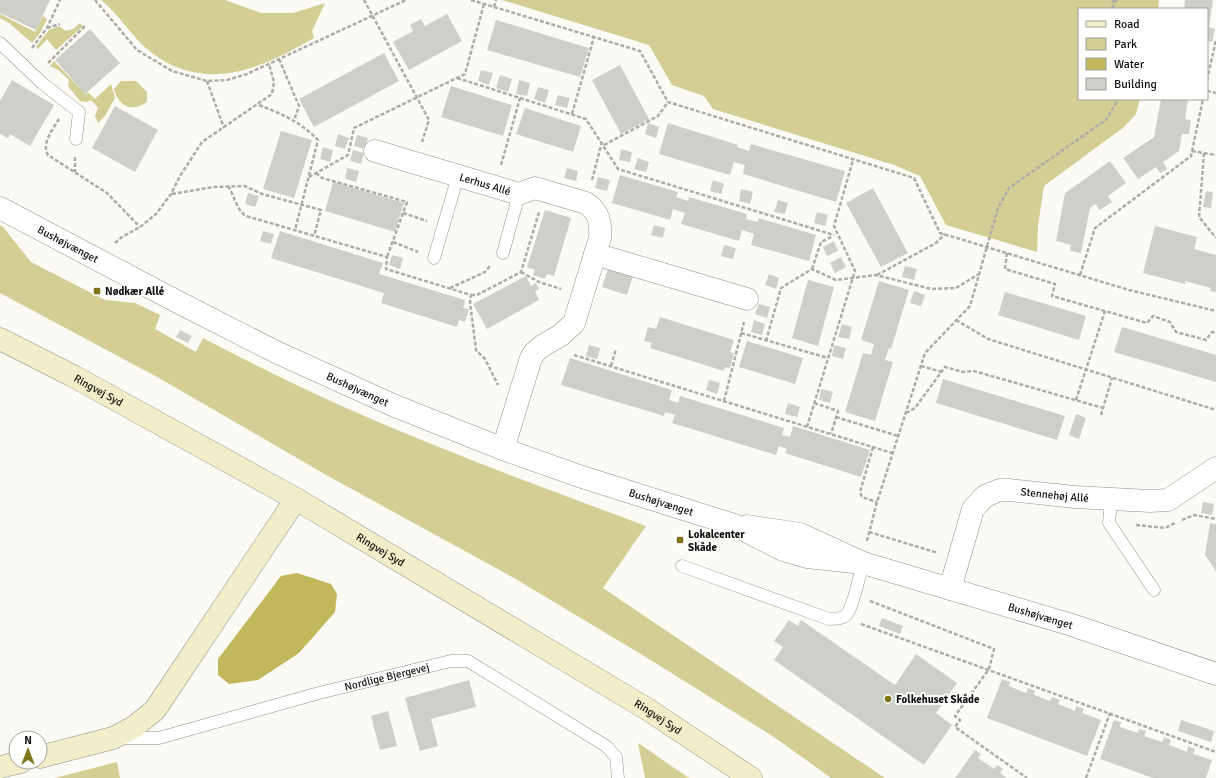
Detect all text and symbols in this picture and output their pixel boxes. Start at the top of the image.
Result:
legend [1078,8,1208,100]
text: Road [1114,17,1140,32]
text: Park [1114,37,1137,52]
text: Water [1114,57,1145,72]
text: Building [1114,77,1157,92]
street label: Lerhus Allé [458,171,512,198]
street label: Bushøjvænget [35,223,101,266]
place label: Nødkær Allé [105,285,165,298]
marker: Nødkær Allé [92,286,102,296]
street label: Bushøjvænget [324,370,391,409]
street label: Ringvej Syd [71,372,125,409]
street label: Stennehøj Allé [1020,485,1089,505]
street label: Bushøjvænget [627,486,695,519]
place label: Lokalcenter Skåde [688,528,745,554]
street label: Ringvej Syd [354,531,407,570]
marker: Lokalcenter Skåde [675,535,685,545]
street label: Bushøjvænget [1006,600,1074,632]
street label: Nordlige Bjergevej [343,661,431,694]
place label: Folkehuset Skåde [896,693,980,706]
marker: Folkehuset Skåde [883,694,893,704]
street label: Ringvej Syd [632,697,684,737]
north arrow [8,730,48,770]
text: N [24,734,32,747]

